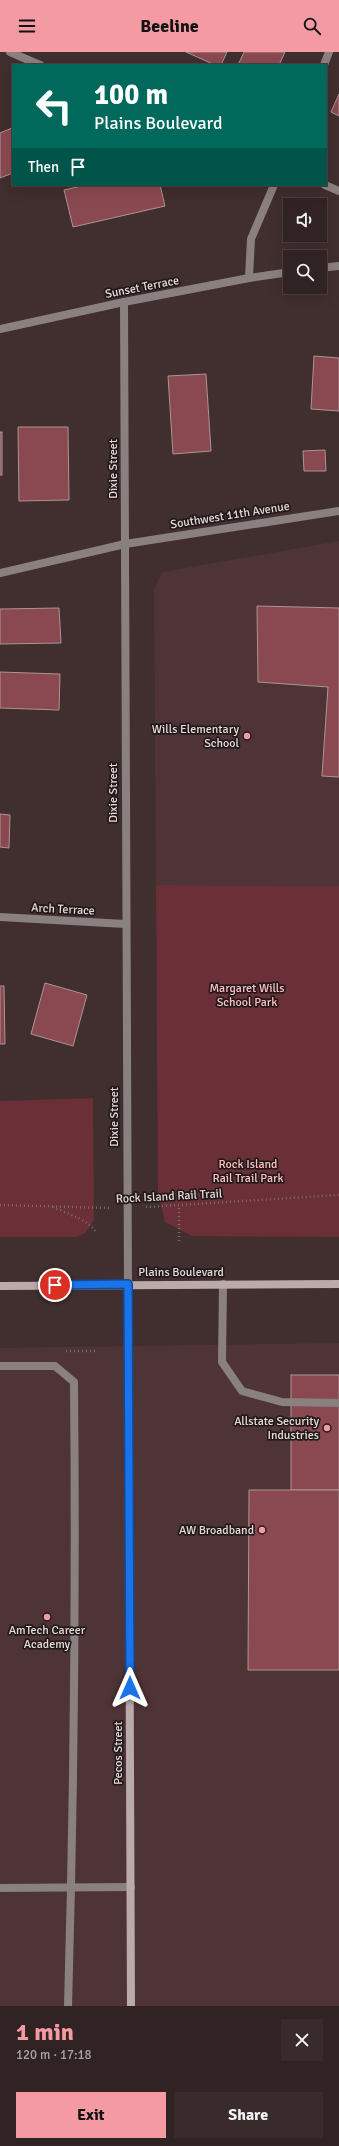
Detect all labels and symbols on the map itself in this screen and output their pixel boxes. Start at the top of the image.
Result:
street label: Sunset Terrace [104,273,180,302]
street label: Dixie Street [106,439,121,499]
street label: Southwest 11th Avenue [169,499,291,532]
place label: Wills Elementary School [152,722,239,751]
marker: Wills Elementary School [242,731,252,741]
street label: Dixie Street [106,763,121,823]
street label: Arch Terrace [31,900,95,919]
park label: Margaret Wills School Park [209,981,285,1010]
street label: Dixie Street [107,1087,122,1147]
park label: Rock Island Rail Trail Park [213,1157,283,1186]
street label: Rock Island Rail Trail [115,1186,223,1207]
street label: Plains Boulevard [138,1265,224,1280]
pin [38,1268,72,1302]
place label: Allstate Security Industries [234,1414,319,1443]
marker: Allstate Security Industries [322,1423,332,1433]
place label: AW Broadband [179,1523,254,1538]
marker: AW Broadband [257,1525,267,1535]
marker: AmTech Career Academy [42,1612,52,1622]
place label: AmTech Career Academy [9,1623,86,1652]
position arrow [109,1667,151,1709]
street label: Pecos Street [111,1721,126,1785]

